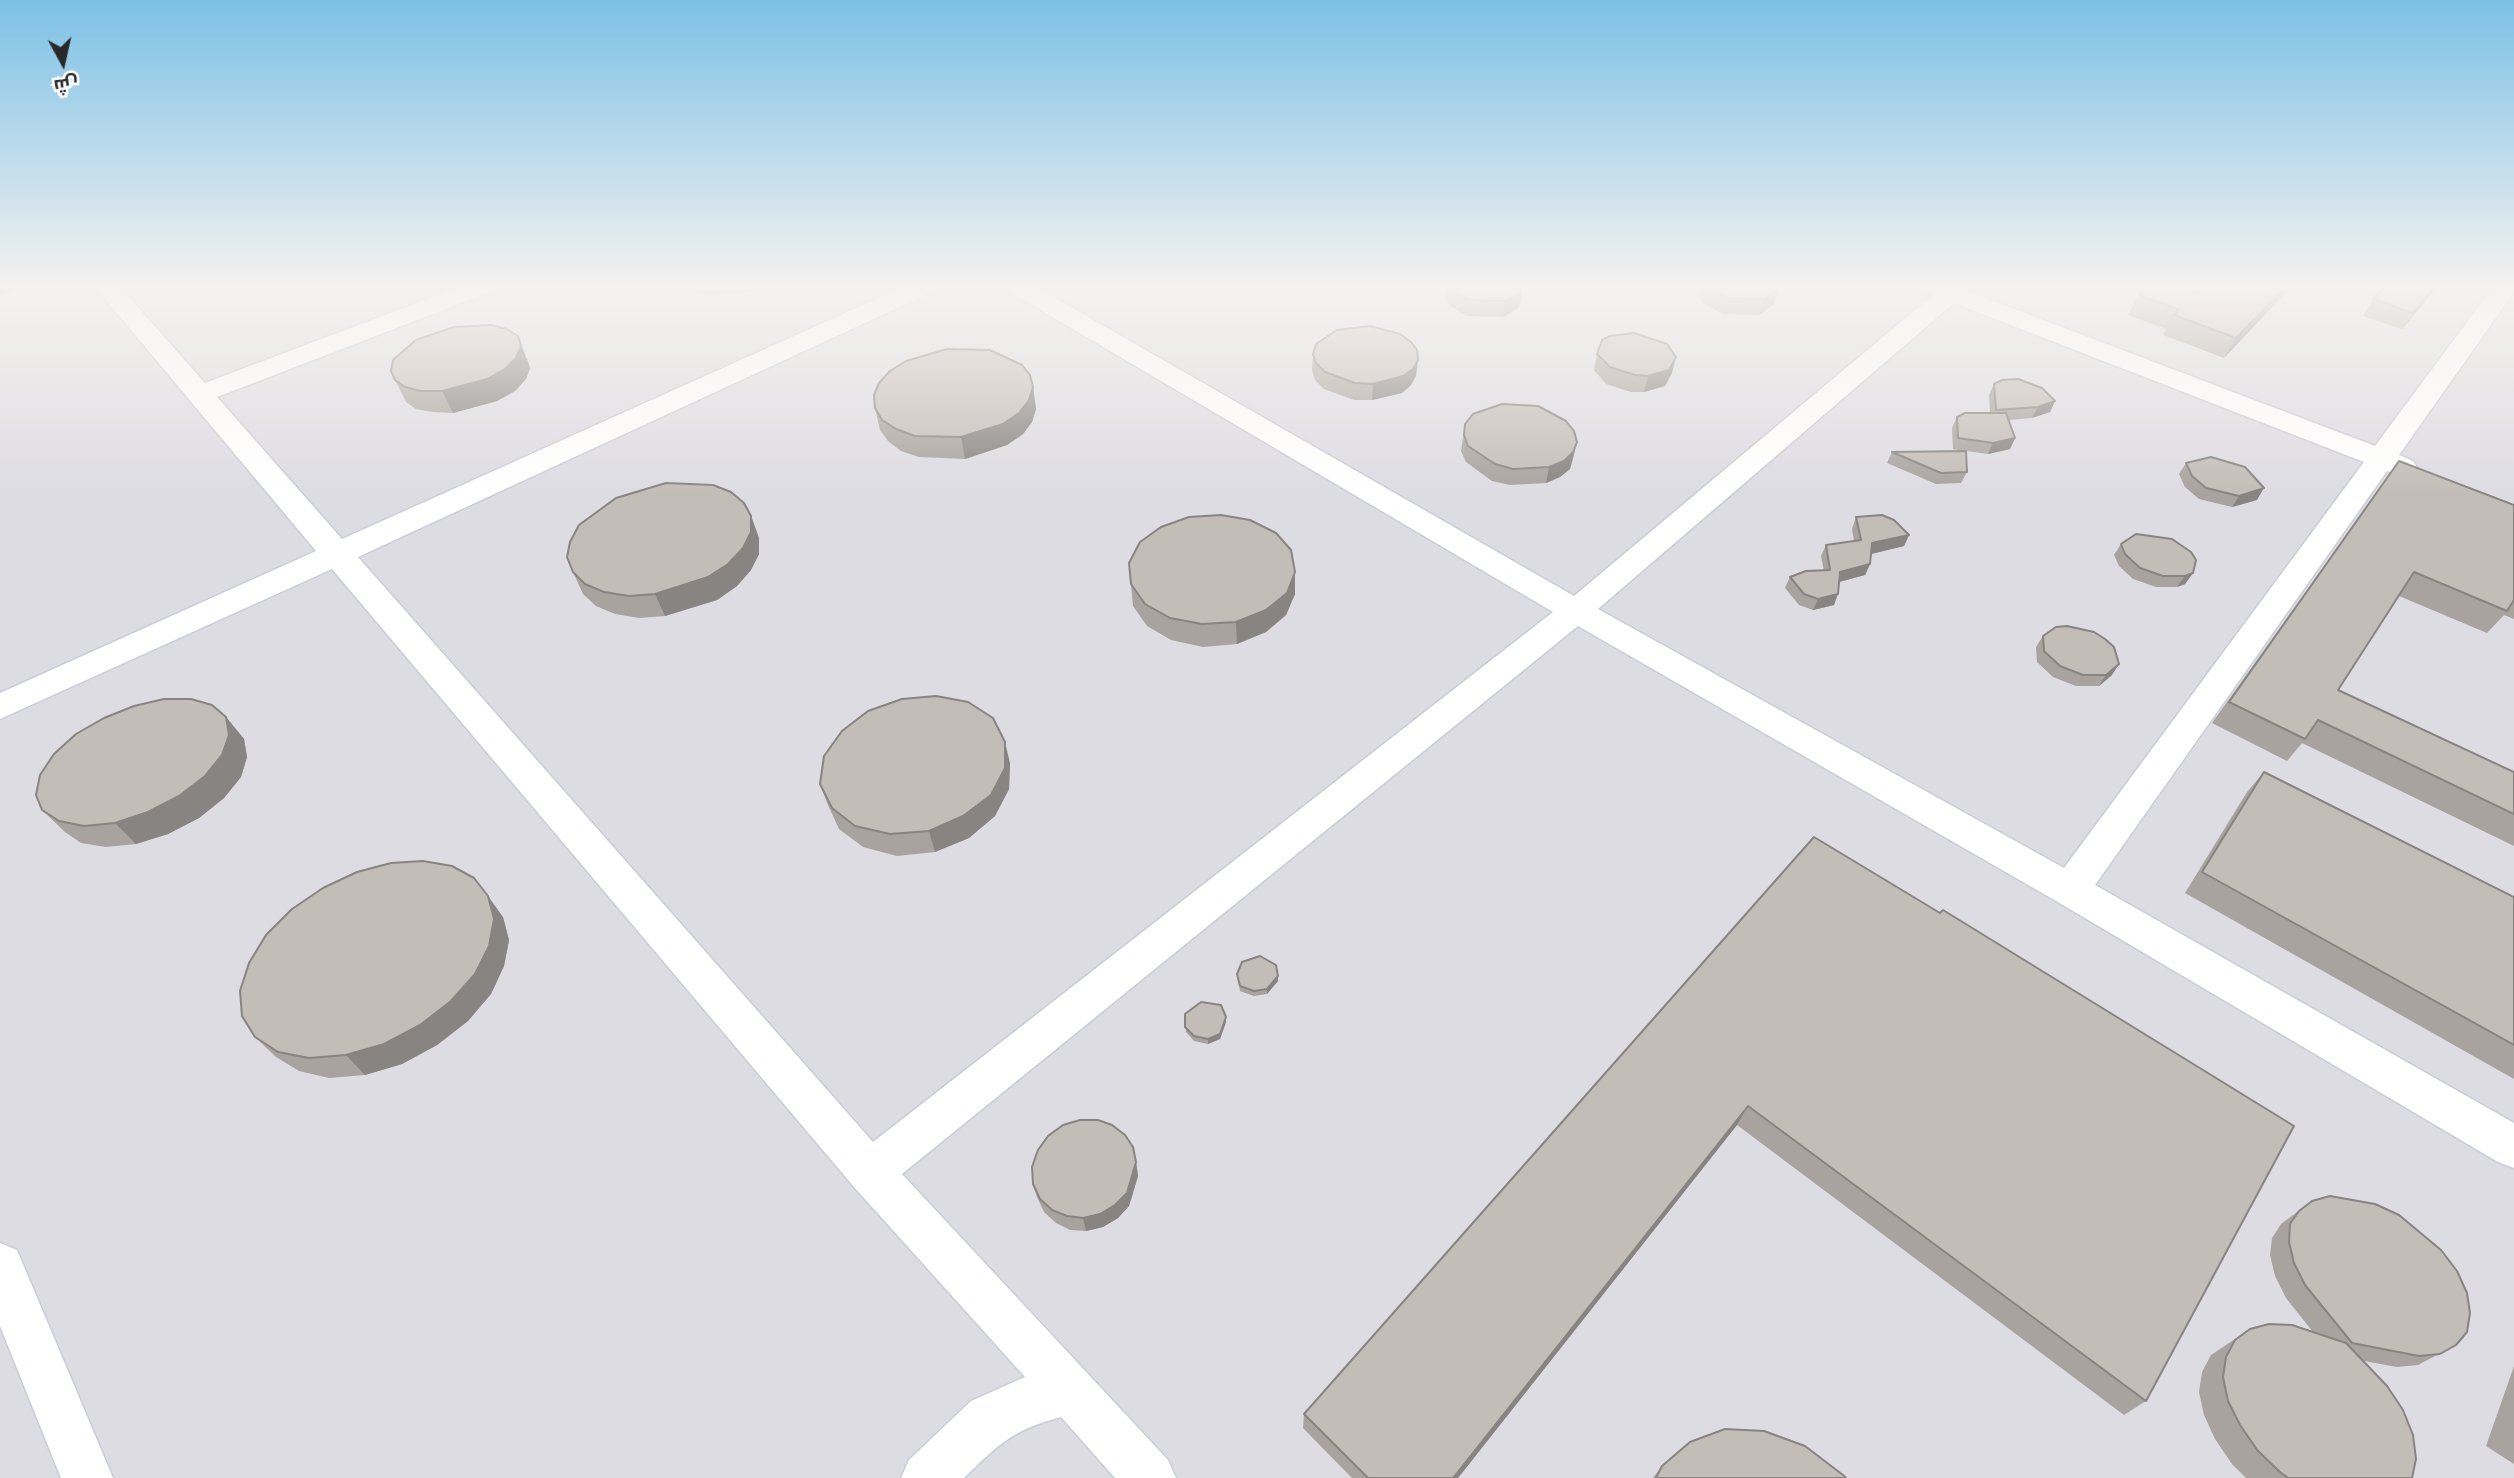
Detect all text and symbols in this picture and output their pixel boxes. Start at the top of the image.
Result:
north arrow [28,28,98,98]
text: ش [52,70,80,97]

